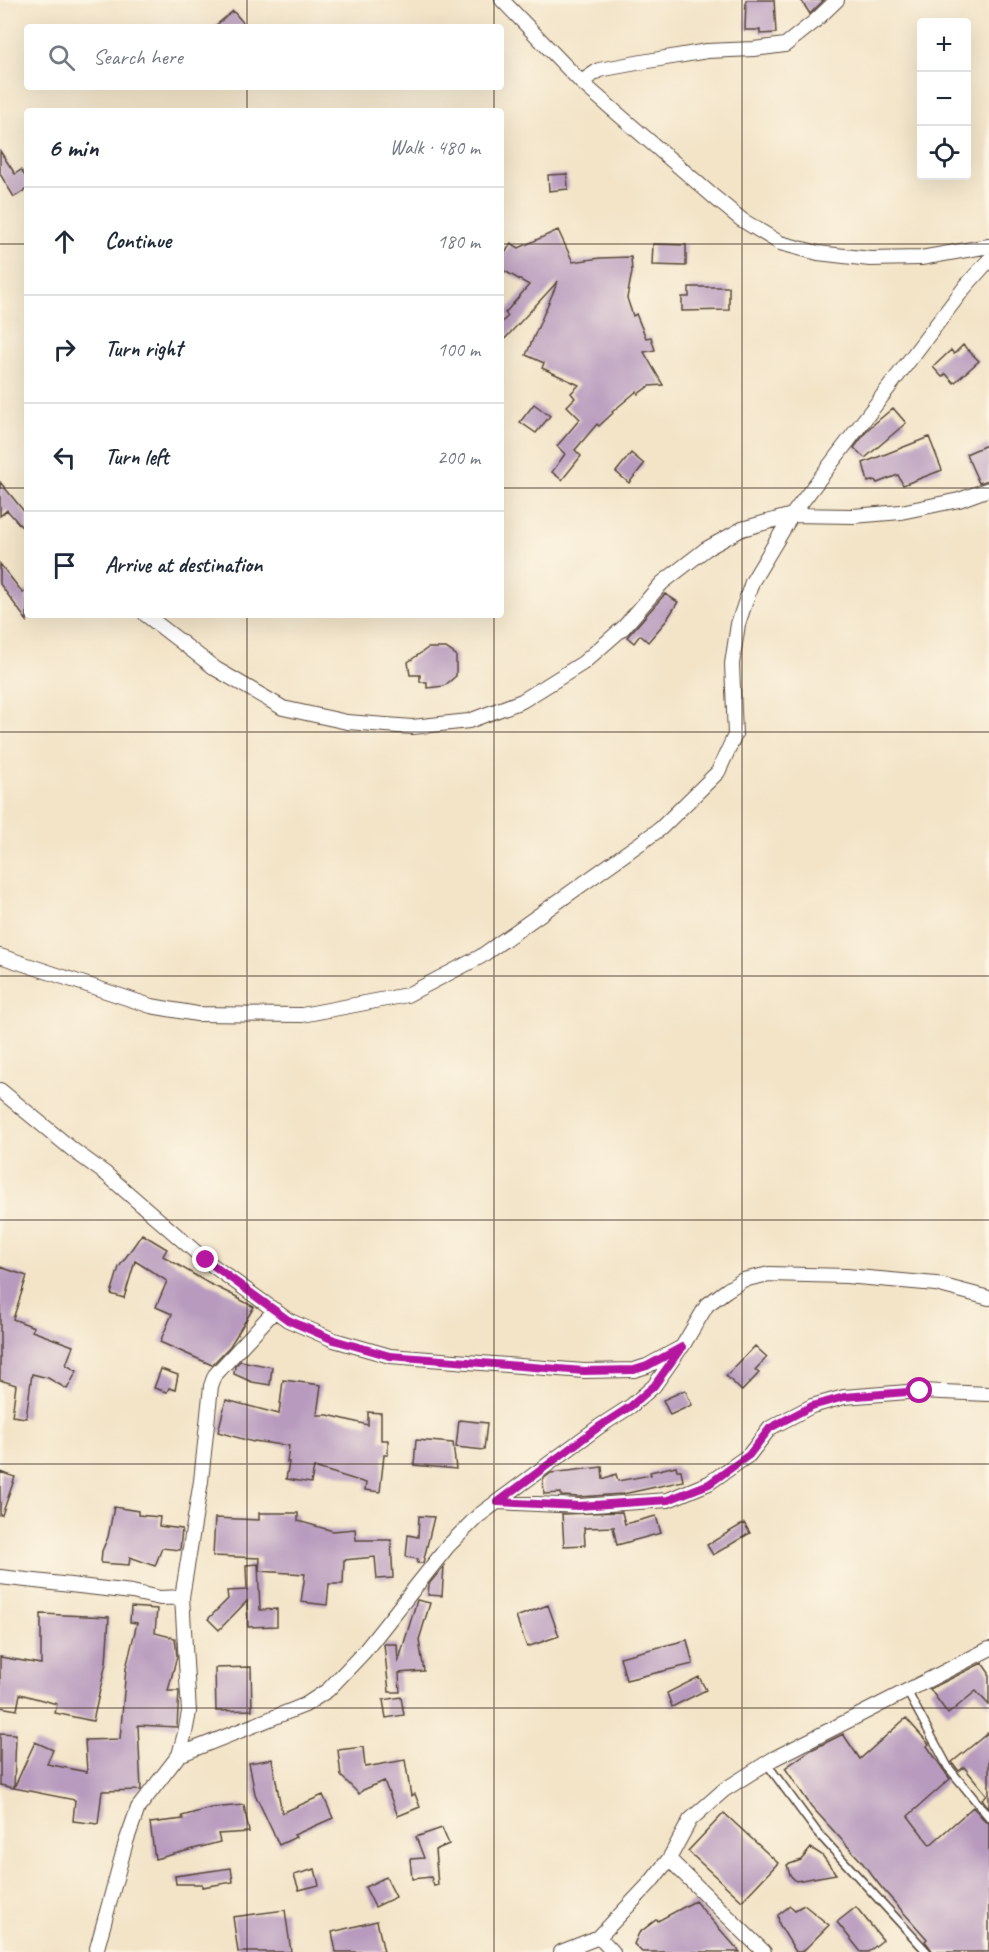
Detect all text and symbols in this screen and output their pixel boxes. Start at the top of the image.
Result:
map controls [917,18,971,180]
button: + [917,18,971,72]
search box [24,24,504,90]
icon: search [45,41,78,74]
text: Search here [93,43,183,71]
button: − [917,72,971,126]
button: locate [917,126,971,180]
text: 6 min [48,131,98,164]
text: Walk · 480 m [390,135,480,160]
icon: ahead [48,225,81,258]
text: Continue [105,227,171,255]
text: 180 m [437,229,480,254]
icon: right [48,333,81,366]
text: Turn right [105,335,182,363]
text: 100 m [437,337,480,362]
icon: left [48,441,81,474]
text: Turn left [105,443,169,471]
text: 200 m [437,445,480,470]
icon: arrive [48,549,81,582]
text: Arrive at destination [105,551,262,579]
route end [192,1246,218,1272]
route start [906,1377,932,1403]

